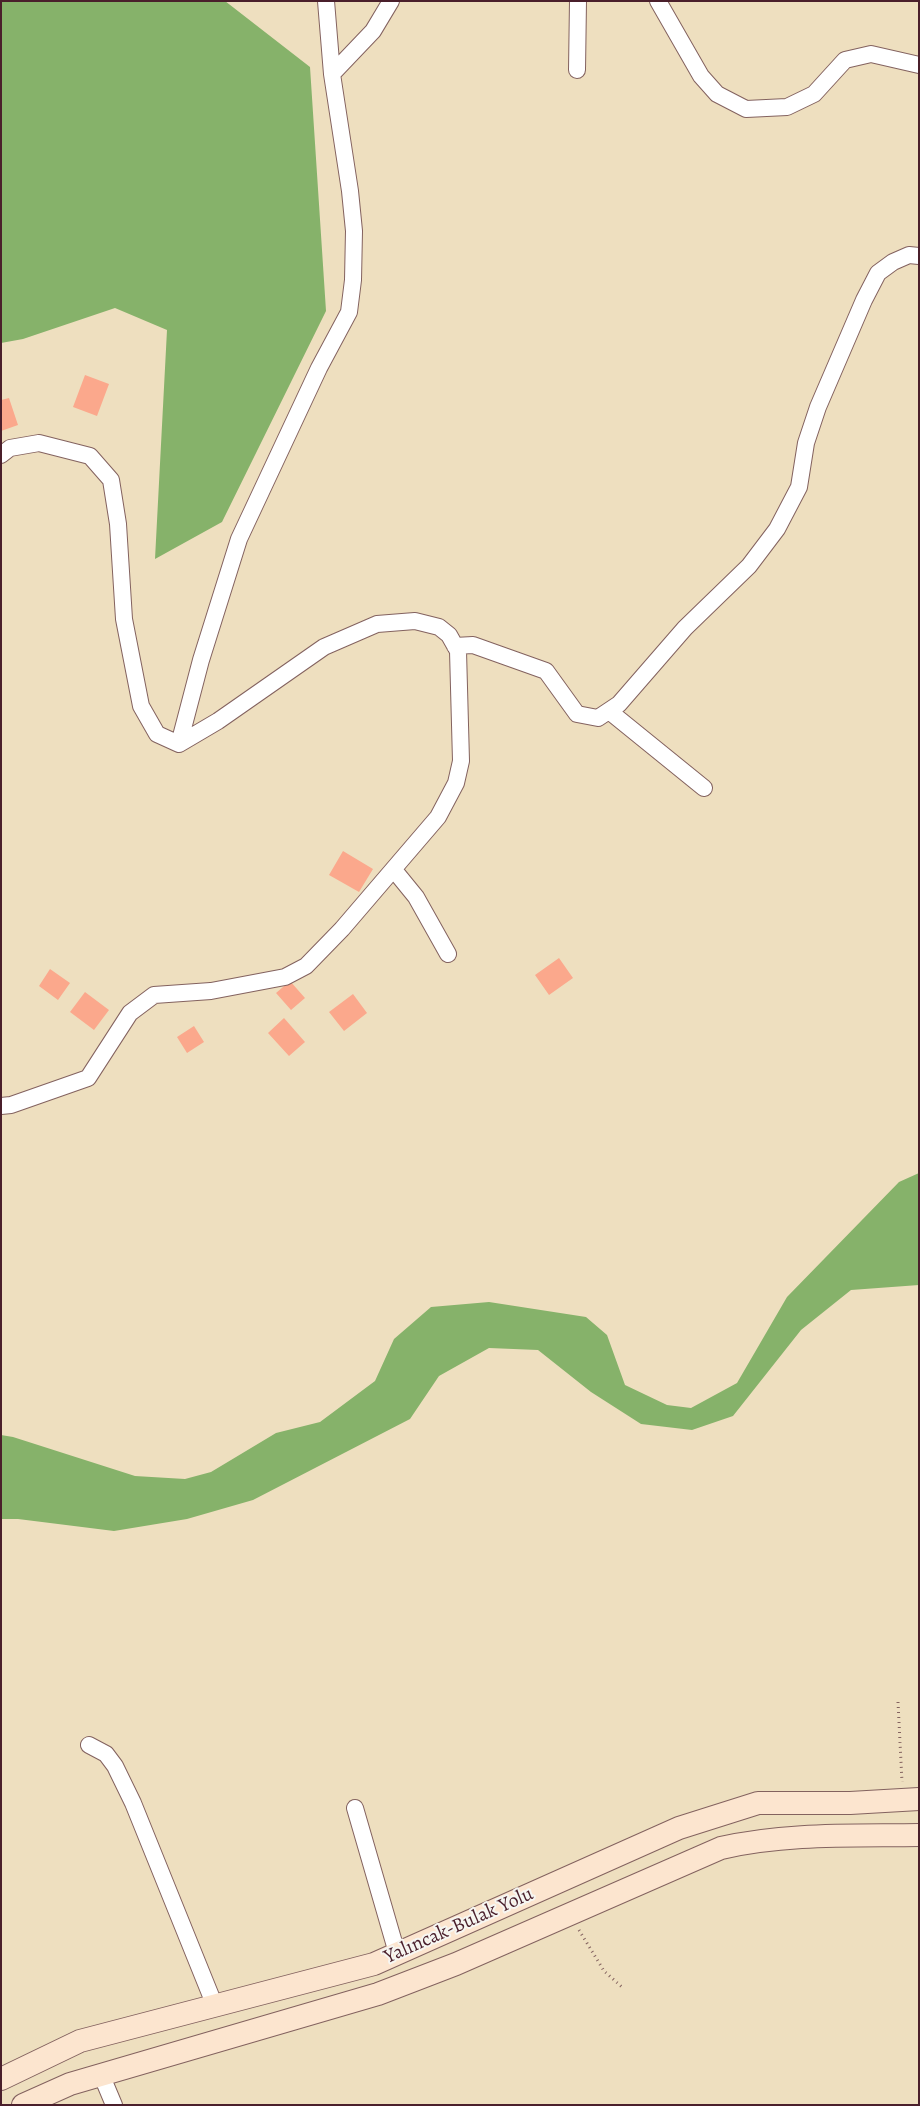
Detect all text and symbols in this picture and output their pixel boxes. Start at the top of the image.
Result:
street label: Yalıncak-Bulak Yolu [381,1882,537,1970]

